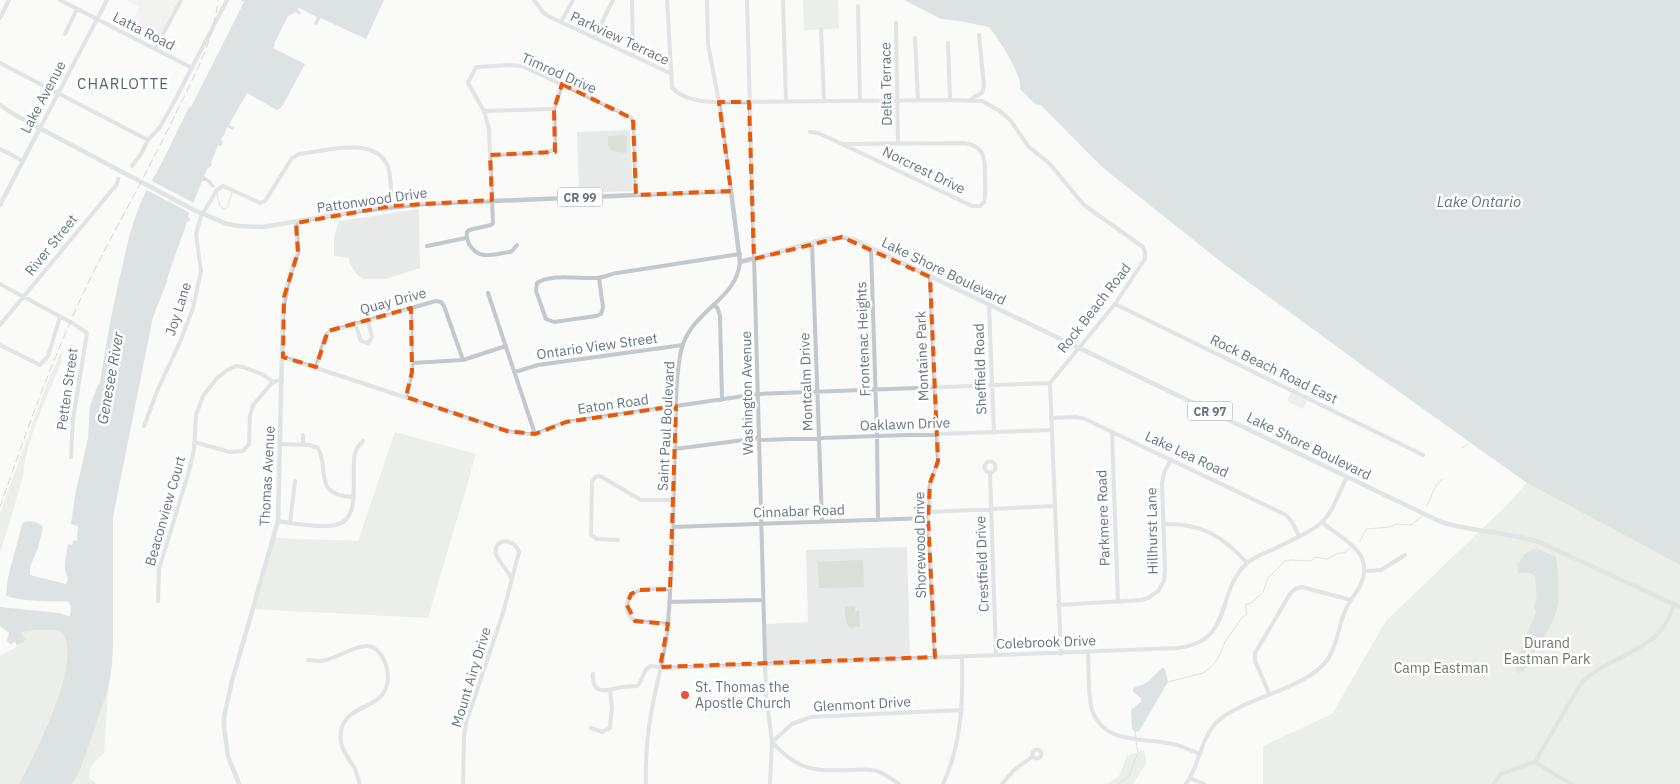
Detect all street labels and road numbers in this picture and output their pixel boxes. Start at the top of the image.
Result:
street label: Parkview Terrace [568,7,673,69]
street label: Latta Road [110,8,178,54]
street label: Delta Terrace [876,42,896,126]
street label: Timrod Drive [519,48,600,98]
street label: Lake Avenue [16,57,70,136]
street label: Norcrest Drive [880,142,969,198]
street label: Pattonwood Drive [316,183,429,217]
road number: CR 99 [558,188,602,206]
street label: River Street [21,211,81,279]
street label: Lake Shore Boulevard [879,233,1009,309]
street label: Rock Beach Road [1053,259,1135,357]
street label: Joy Lane [161,280,195,338]
street label: Frontenac Heights [852,281,874,397]
street label: Quay Drive [358,283,428,319]
street label: Montaine Park [911,310,933,401]
street label: Sheffield Road [969,323,991,415]
street label: Ontario View Street [535,329,659,363]
street label: Washington Avenue [737,330,757,455]
street label: Rock Beach Road East [1207,330,1341,408]
street label: Montcalm Drive [795,332,817,431]
street label: Petten Street [52,347,82,431]
street label: Saint Paul Boulevard [654,361,678,491]
street label: Eaton Road [576,390,650,418]
road number: CR 97 [1188,402,1232,421]
street label: Lake Shore Boulevard [1244,408,1374,484]
street label: Oaklawn Drive [859,413,951,435]
street label: Thomas Avenue [255,425,279,527]
street label: Lake Lea Road [1142,427,1232,481]
street label: Beaconview Court [141,454,189,568]
street label: Parkmere Road [1092,469,1114,567]
street label: Hillhurst Lane [1142,487,1162,575]
street label: Shorewood Drive [910,491,930,599]
street label: Cinnabar Road [753,500,845,522]
street label: Crestfield Drive [971,515,993,612]
street label: Mount Airy Drive [447,624,495,729]
street label: Colebrook Drive [996,631,1097,653]
street label: Glenmont Drive [813,692,912,716]

